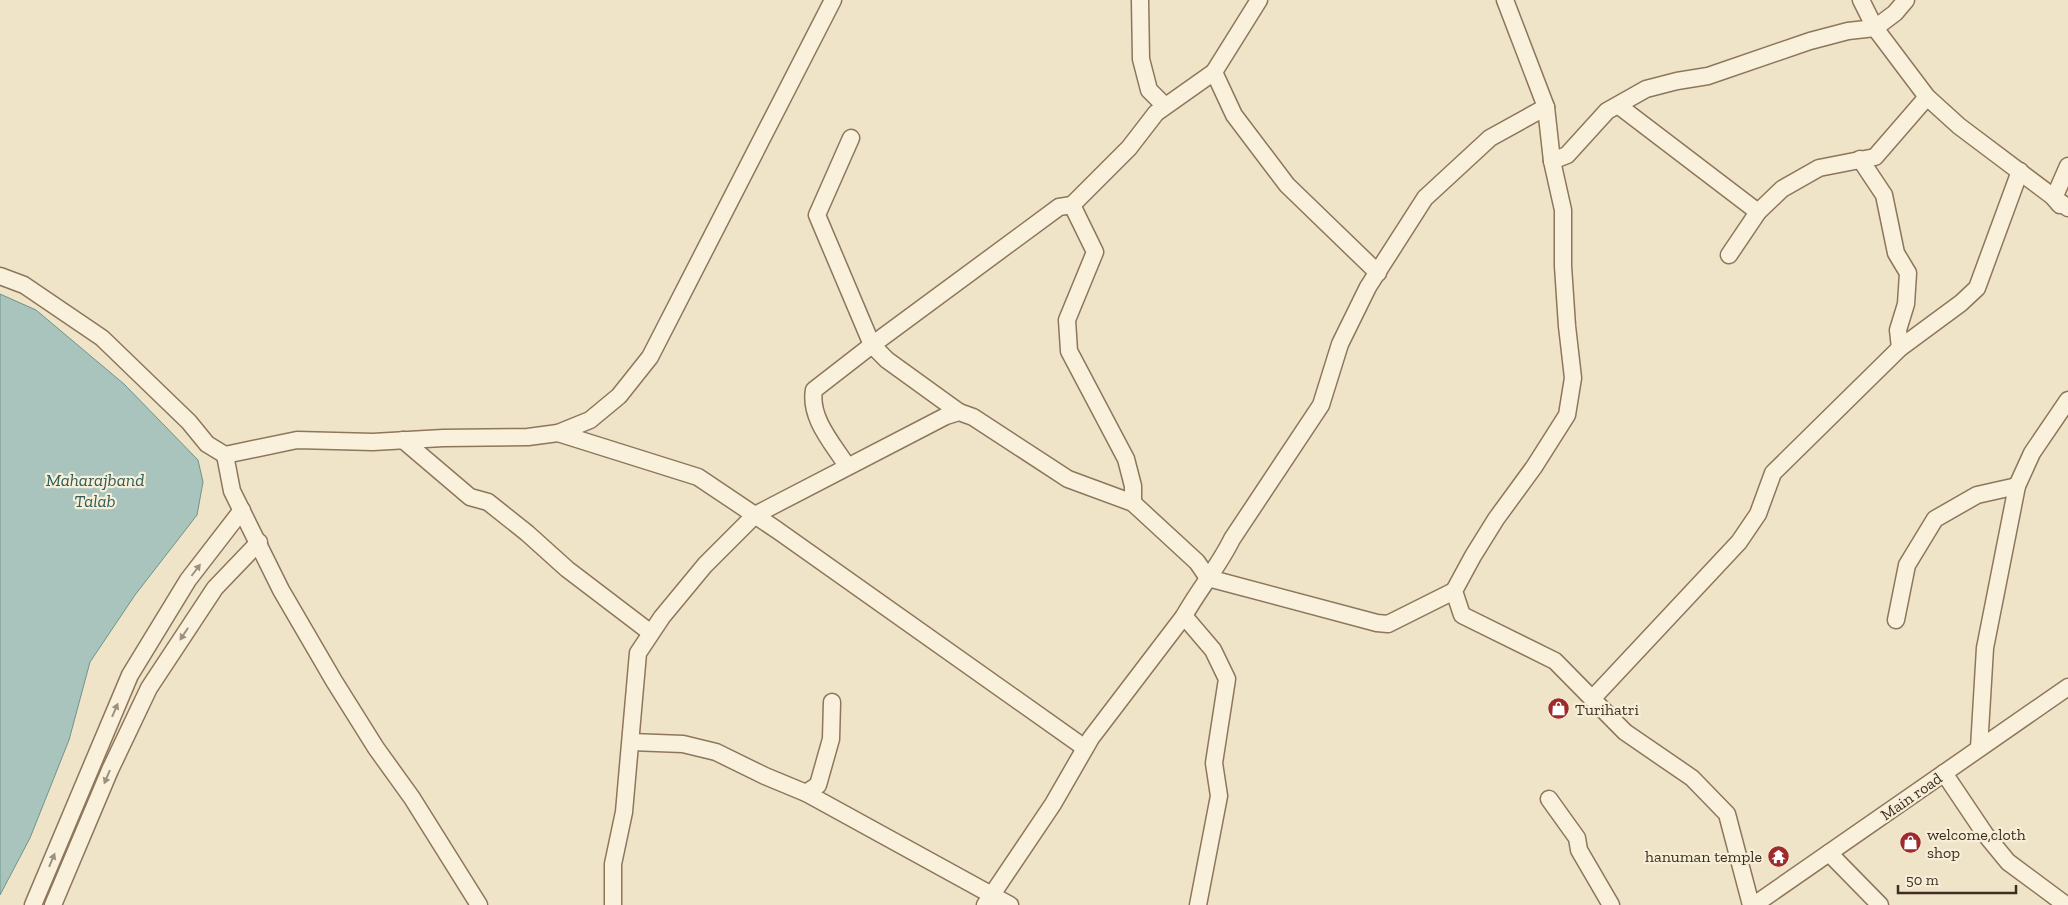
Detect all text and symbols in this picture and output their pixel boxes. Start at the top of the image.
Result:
water label: Maharajband Talab [46,469,144,512]
one-way arrow [191,563,201,577]
one-way arrow [179,628,189,641]
shop icon: Turihatri [1547,697,1571,721]
place label: Turihatri [1575,700,1639,719]
one-way arrow [111,702,119,717]
street label: Main road [1877,768,1946,824]
one-way arrow [103,770,111,784]
place label: welcome,cloth shop [1927,825,2026,862]
shop icon: welcome,cloth shop [1899,831,1923,855]
temple icon: hanuman temple [1766,844,1790,868]
place label: hanuman temple [1645,847,1762,866]
one-way arrow [48,852,56,867]
scale bar [1898,862,2016,894]
text: 50 m [1906,871,1939,889]

